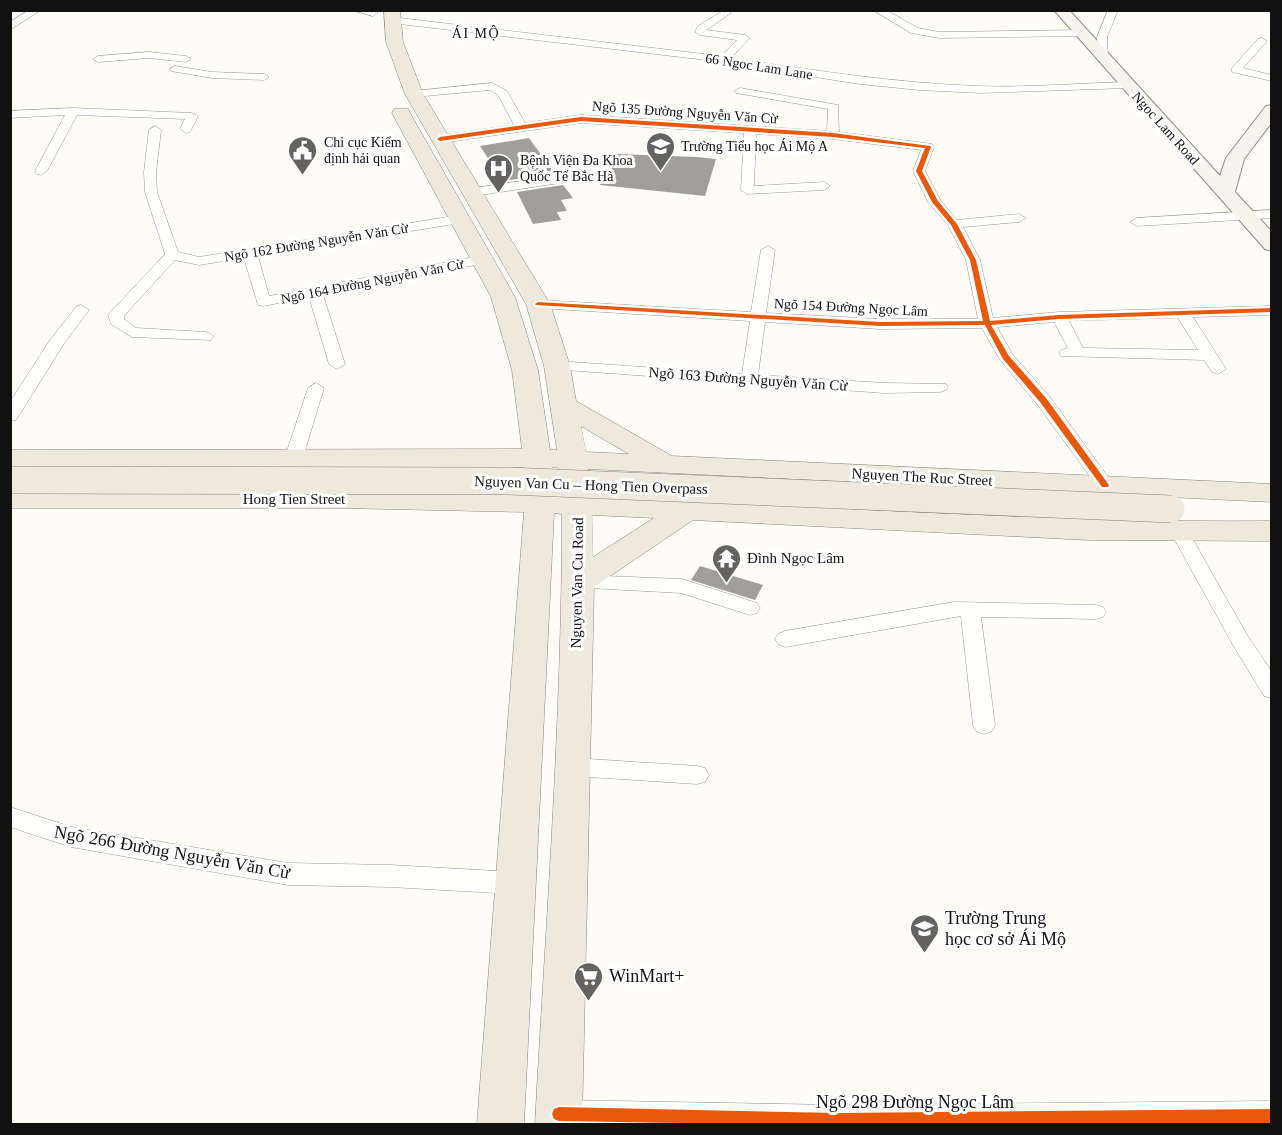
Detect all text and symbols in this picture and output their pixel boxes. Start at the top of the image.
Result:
district label: ÁI MỘ [452,25,500,41]
street label: 66 Ngoc Lam Lane [704,51,814,82]
street label: Ngoc Lam Road [1129,89,1202,168]
street label: Ngõ 135 Đường Nguyễn Văn Cừ [592,99,779,126]
school or university icon: Trường Tiểu học Ái Mộ A [644,130,676,172]
public building icon: Chi cục Kiểm định hải quan [287,134,319,176]
place label: Chi cục Kiểm định hải quan [324,135,402,166]
place label: Trường Tiểu học Ái Mộ A [681,138,829,154]
hospital icon: Bệnh Viện Đa Khoa Quốc Tế Bắc Hà [483,152,515,194]
place label: Bệnh Viện Đa Khoa Quốc Tế Bắc Hà [520,153,634,184]
street label: Ngõ 162 Đường Nguyễn Văn Cừ [223,220,410,264]
street label: Ngõ 164 Đường Nguyễn Văn Cừ [279,256,465,307]
street label: Ngõ 154 Đường Ngọc Lâm [774,296,928,319]
street label: Ngõ 163 Đường Nguyễn Văn Cừ [648,364,849,394]
street label: Nguyen The Ruc Street [851,465,994,489]
street label: Nguyen Van Cu – Hong Tien Overpass [474,473,708,497]
street label: Hong Tien Street [243,491,346,507]
street label: Nguyen Van Cu Road [568,517,586,649]
temple icon: Đình Ngọc Lâm [710,542,742,584]
place label: Đình Ngọc Lâm [747,550,845,566]
street label: Ngõ 266 Đường Nguyễn Văn Cừ [52,821,293,883]
place label: Trường Trung học cơ sở Ái Mộ [945,908,1066,949]
school or university icon: Trường Trung học cơ sở Ái Mộ [908,912,940,954]
supermarket icon: WinMart+ [572,960,604,1002]
place label: WinMart+ [609,966,684,986]
street label: Ngõ 298 Đường Ngọc Lâm [816,1092,1014,1112]

